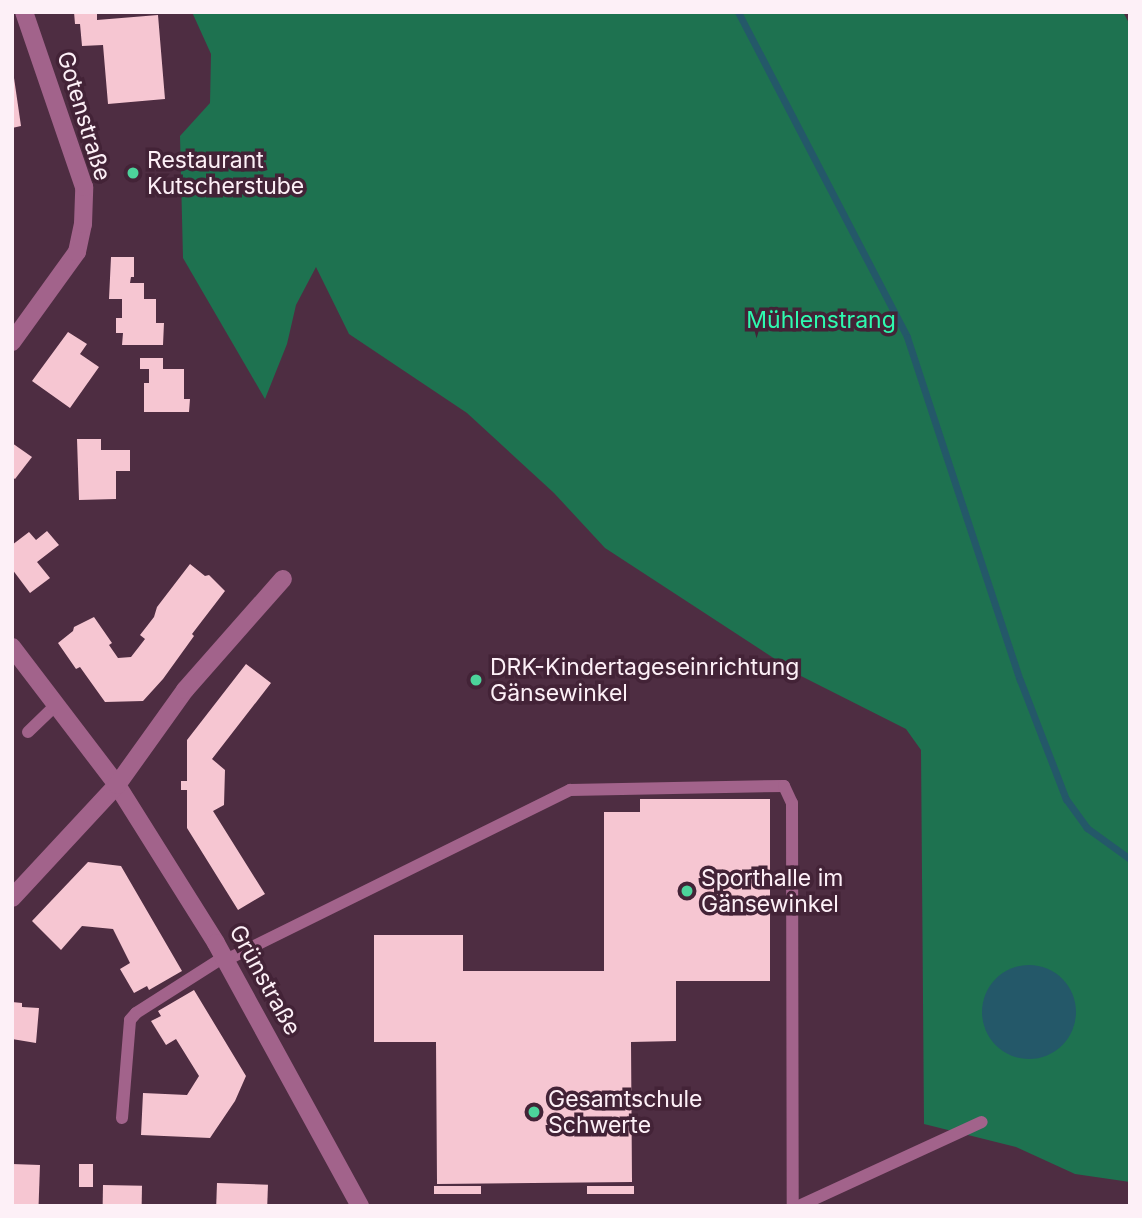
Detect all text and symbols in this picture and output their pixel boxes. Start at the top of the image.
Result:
street label: Gotenstraße [51,48,117,184]
place label: Restaurant Kutscherstube [147,146,304,200]
marker: Restaurant Kutscherstube [125,165,141,181]
park label: Mühlenstrang [746,306,896,334]
place label: DRK-Kindertageseinrichtung Gänsewinkel [490,653,799,707]
marker: DRK-Kindertageseinrichtung Gänsewinkel [468,672,484,688]
place label: Sporthalle im Gänsewinkel [701,864,843,918]
marker: Sporthalle im Gänsewinkel [679,883,695,899]
street label: Grünstraße [223,920,307,1040]
place label: Gesamtschule Schwerte [548,1085,703,1139]
marker: Gesamtschule Schwerte [526,1104,542,1120]

